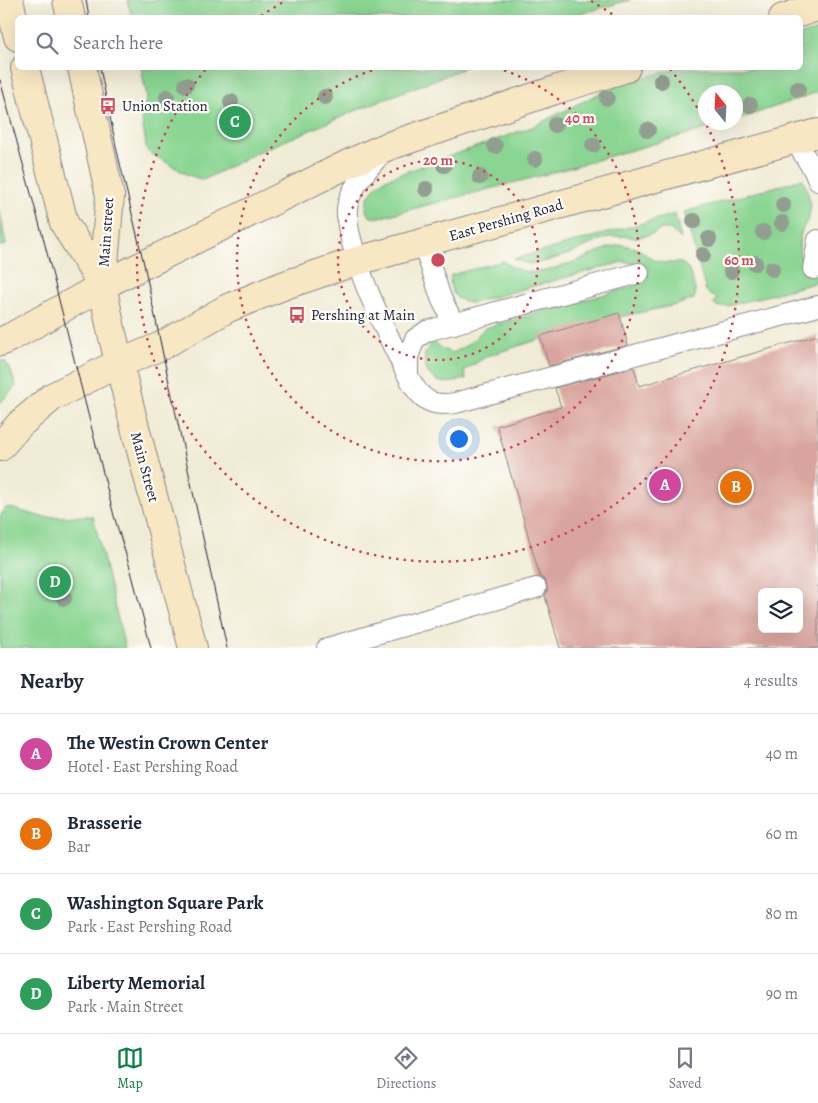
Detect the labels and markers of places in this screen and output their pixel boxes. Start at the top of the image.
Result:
bus stop icon: Union Station [98,96,118,116]
place label: Union Station [122,96,208,116]
pin: C [219,103,251,141]
centre of rings [429,251,447,269]
bus stop icon: Pershing at Main [287,305,307,325]
place label: Pershing at Main [311,305,415,325]
pin: A [649,466,681,504]
pin: B [720,468,752,506]
pin: D [39,563,71,601]

